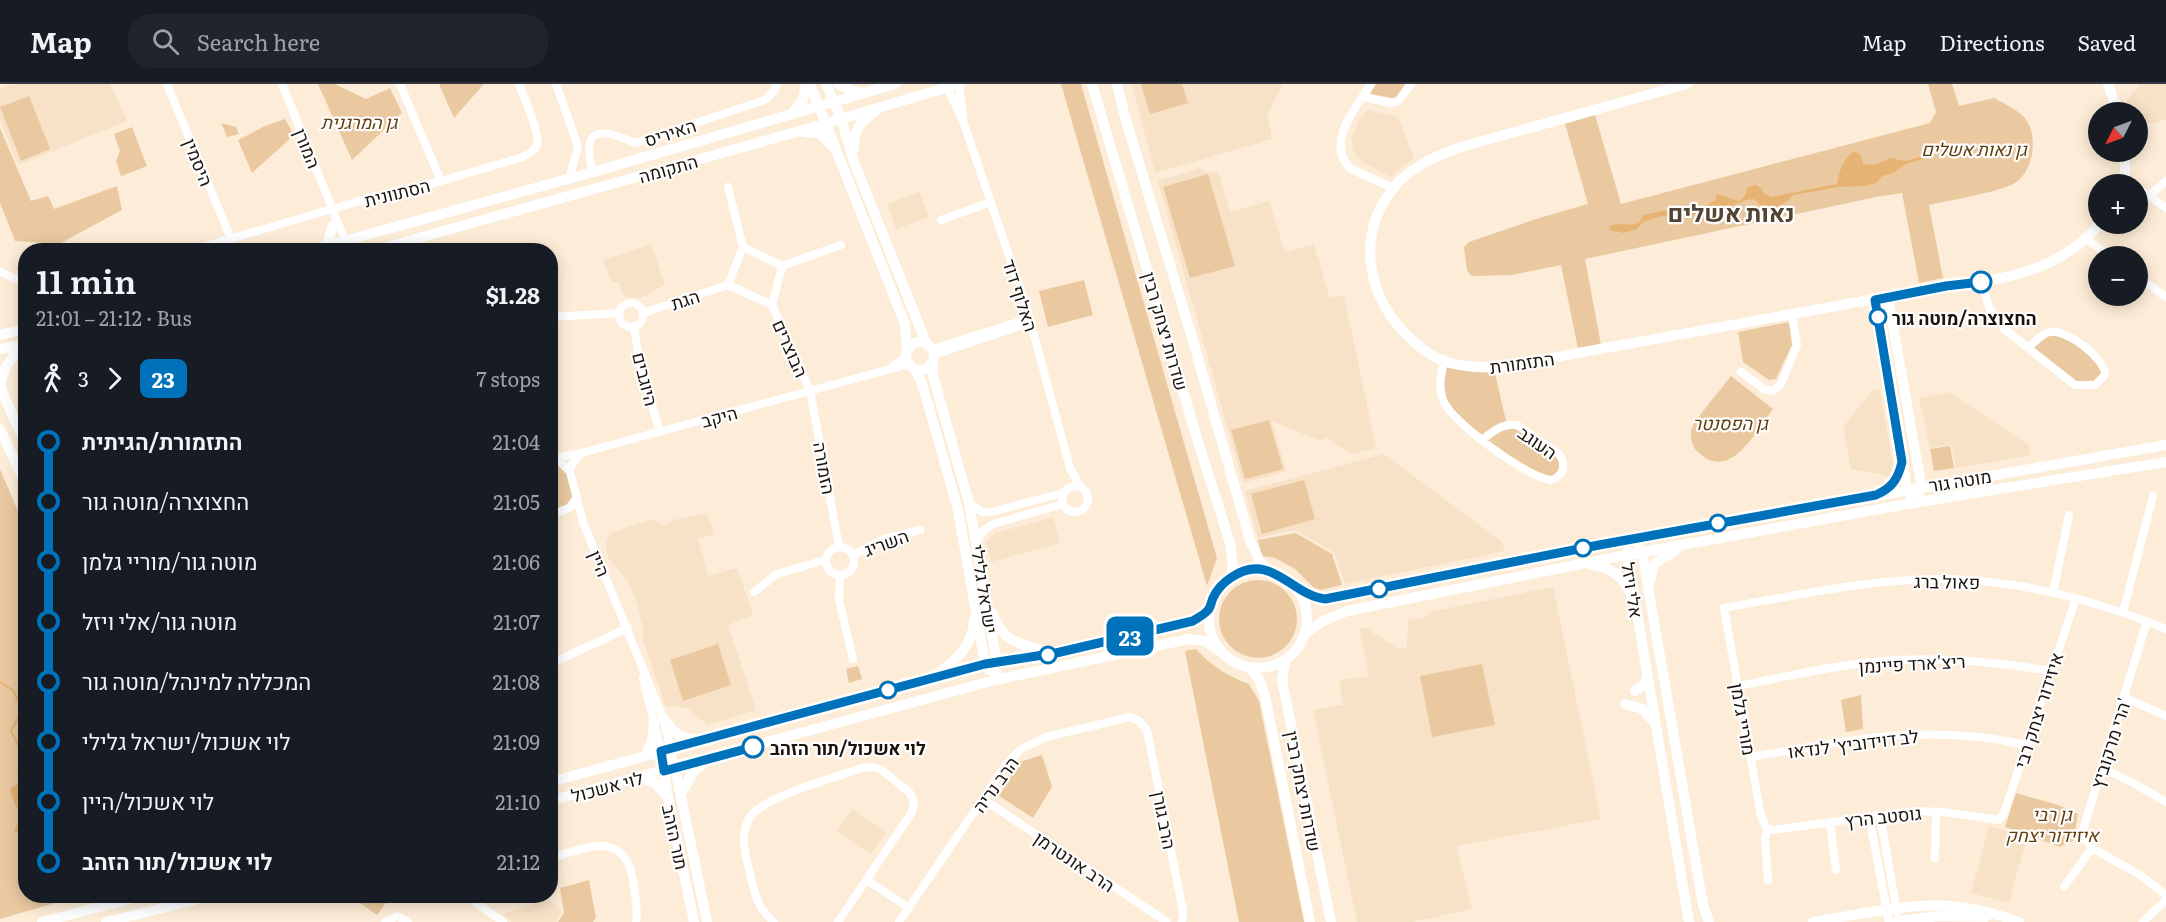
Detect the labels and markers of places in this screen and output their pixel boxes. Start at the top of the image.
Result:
unlabelled marker [1970,271,1992,293]
place label: החצוצרה/מוטה גור [1892,304,2037,331]
marker: החצוצרה/מוטה גור [1869,308,1887,326]
unlabelled marker [1709,514,1727,532]
unlabelled marker [1574,539,1592,557]
unlabelled marker [1370,580,1388,598]
unlabelled marker [1039,646,1057,664]
unlabelled marker [879,681,897,699]
place label: לוי אשכול/תור הזהב [770,734,926,761]
marker: לוי אשכול/תור הזהב [742,736,764,758]

